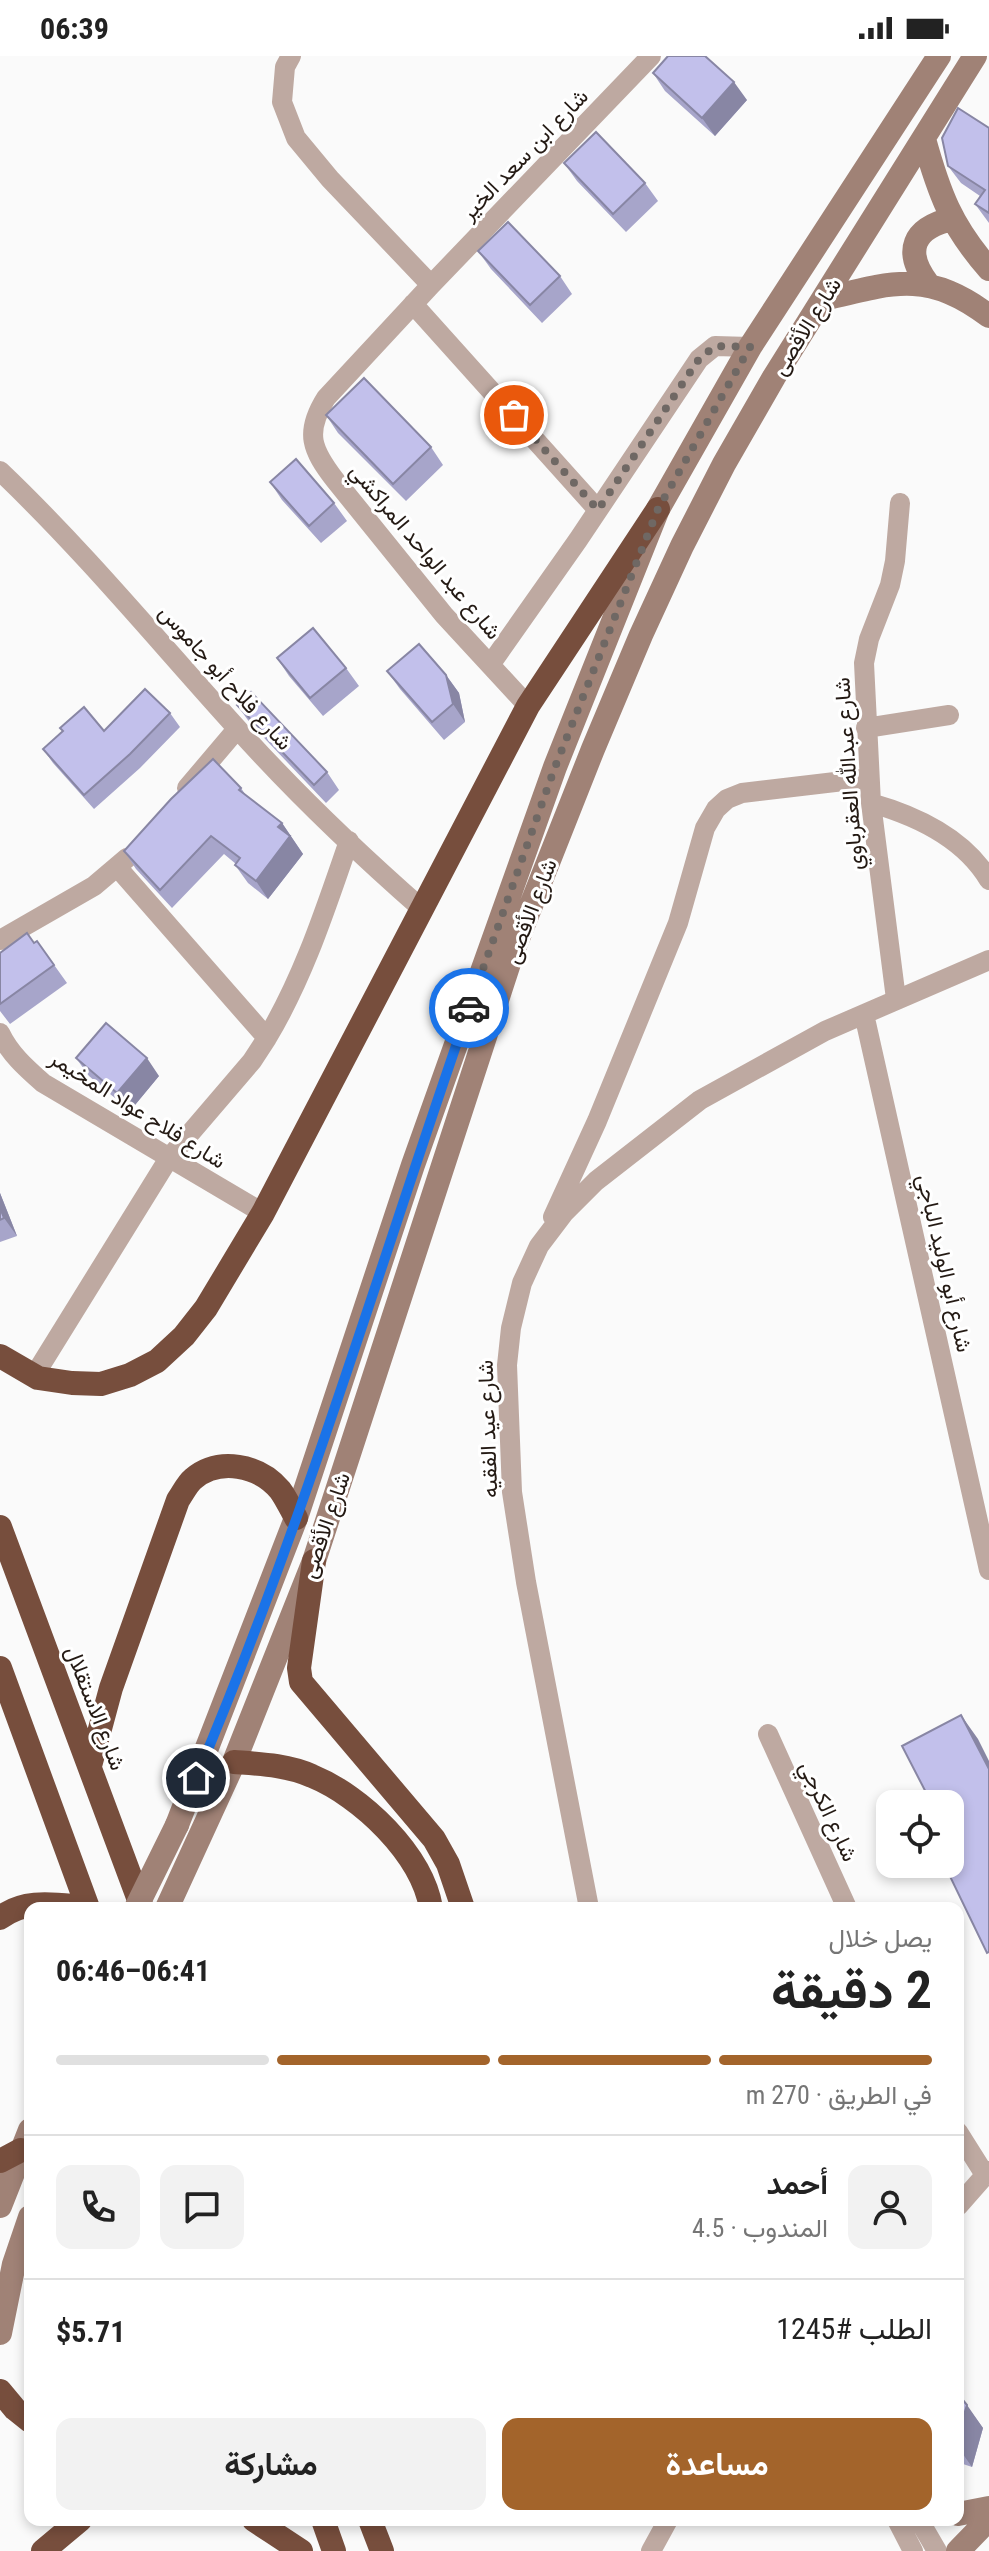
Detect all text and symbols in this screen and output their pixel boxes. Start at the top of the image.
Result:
text: 06:39 [40,11,109,46]
street label: شارع ابن سعد الخير [455,84,595,227]
street label: شارع الأقصى [767,273,848,381]
pin [480,381,548,449]
icon: bag [492,393,536,437]
street label: شارع عبد الواحد المراكشي [340,458,506,648]
street label: شارع فلاح أبو جاموس [152,600,297,756]
street label: شارع عبدالله العقرباوي [828,676,874,871]
street label: شارع الأقصى [499,855,564,968]
courier [429,968,509,1048]
icon: car [447,986,491,1030]
street label: شارع فلاح عواد المخيمر [43,1045,230,1175]
street label: شارع أبو الوليد الباجي [906,1172,977,1356]
street label: شارع عيد الفقيه [473,1359,504,1498]
street label: شارع الأقصى [296,1469,357,1582]
street label: شارع الاستقلال [59,1643,131,1775]
pin [162,1744,230,1812]
icon: home [174,1756,218,1800]
street label: شارع الكرجي [789,1757,863,1868]
map controls [876,1790,964,1878]
button: locate [876,1790,964,1878]
text: يصل خلال [828,1923,932,1953]
text: 06:41–06:46 [56,1953,210,1988]
text: 2 دقيقة [771,1960,932,2021]
text: في الطريق · 270 m [746,2080,932,2110]
button: phone [56,2165,140,2249]
button: chat [160,2165,244,2249]
button: person [848,2165,932,2249]
text: أحمد [766,2166,828,2201]
text: المندوب · 4.5 [692,2213,828,2243]
text: الطلب #1245 [776,2311,932,2346]
text: $5.71 [56,2314,125,2349]
button: مشاركة [56,2418,486,2510]
button: مساعدة [502,2418,932,2510]

